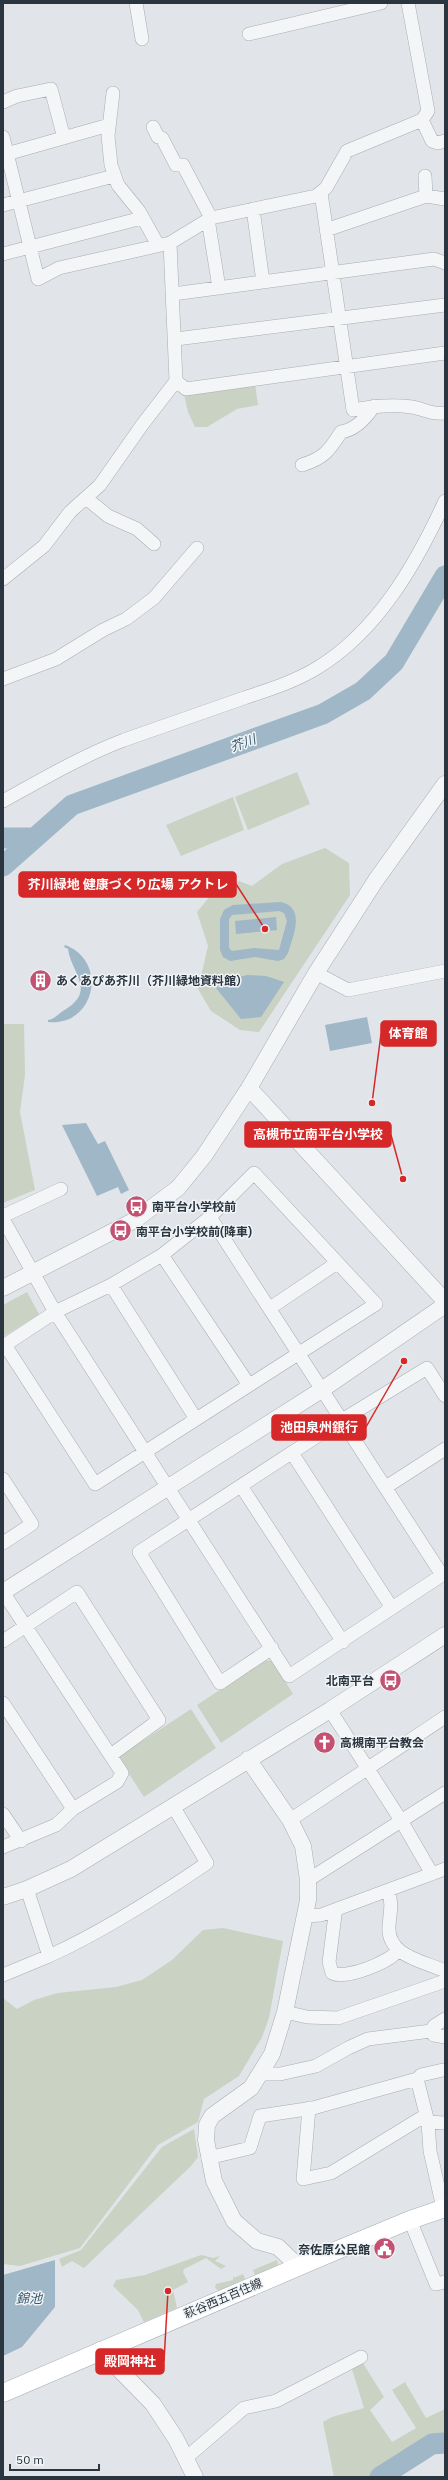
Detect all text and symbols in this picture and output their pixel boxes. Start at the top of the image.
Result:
water label: 芥川 [228,730,260,755]
callout: 芥川緑地 健康づくり広場 アクトレ [19,872,236,897]
text: 芥川緑地 健康づくり広場 アクトレ [28,876,228,893]
building icon: あくあぴあ芥川（芥川緑地資料館） [27,967,53,993]
place label: あくあぴあ芥川（芥川緑地資料館） [56,973,248,988]
callout: 体育館 [381,1021,436,1046]
text: 体育館 [388,1025,428,1042]
callout: 高槻市立南平台小学校 [245,1122,391,1147]
text: 高槻市立南平台小学校 [253,1126,383,1143]
bus stop icon: 南平台小学校前 [123,1193,149,1219]
place label: 南平台小学校前 [152,1199,236,1214]
bus stop icon: 南平台小学校前(降車) [108,1218,134,1244]
place label: 南平台小学校前(降車) [136,1224,252,1239]
callout: 池田泉州銀行 [272,1415,366,1440]
text: 池田泉州銀行 [280,1419,358,1436]
bus stop icon: 北南平台 [377,1667,403,1693]
place label: 北南平台 [326,1673,374,1688]
church icon: 高槻南平台教会 [311,1729,337,1755]
place label: 高槻南平台教会 [340,1735,424,1750]
public building icon: 奈佐原公民館 [372,2236,398,2262]
place label: 奈佐原公民館 [298,2242,370,2257]
street label: 萩谷西五百住線 [181,2275,265,2321]
water label: 錦池 [16,2290,44,2307]
callout: 殿岡神社 [96,2349,164,2374]
text: 殿岡神社 [104,2353,156,2370]
scale bar [10,2446,99,2472]
text: 50 m [16,2452,44,2467]

